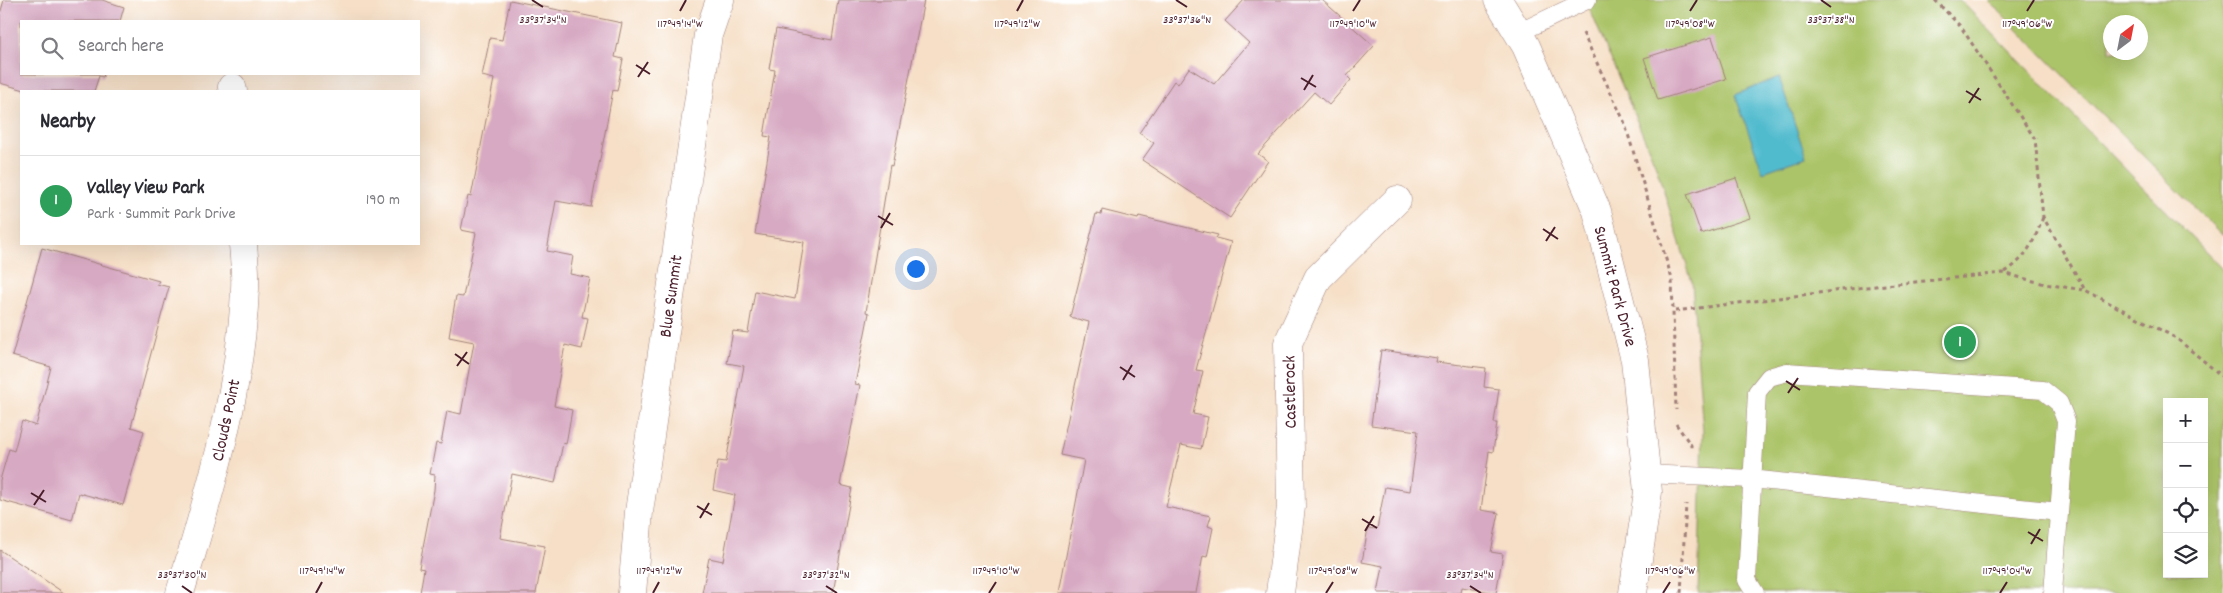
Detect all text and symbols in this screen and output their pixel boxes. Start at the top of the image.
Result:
text: 33°37'34"N [519,12,567,29]
text: 33°37'36"N [1163,12,1211,29]
text: 33°37'38"N [1807,12,1855,29]
north arrow [2103,15,2148,60]
text: 117°49'14"W [657,16,703,33]
text: 117°49'12"W [994,16,1040,33]
text: 117°49'10"W [1330,16,1377,33]
text: 117°49'08"W [1665,16,1715,33]
text: 117°49'06"W [2002,16,2052,33]
search box [20,20,420,75]
icon: search [38,34,66,62]
text: Search here [78,34,164,61]
text: Nearby [40,108,95,138]
text: Valley View Park [87,176,204,203]
text: 1 [54,189,58,212]
text: 190 m [366,189,400,212]
text: Park · Summit Park Drive [87,203,235,226]
street label: Summit Park Drive [1585,224,1642,350]
street label: Blue Summit [654,253,691,339]
your location [903,256,929,282]
pin: 1 [1944,323,1976,361]
street label: Castlerock [1278,355,1305,429]
street label: Clouds Point [207,377,248,464]
map controls [2163,398,2208,578]
button: + [2163,398,2208,443]
button: − [2163,443,2208,488]
button: locate [2163,488,2208,533]
button: layers [2163,533,2208,578]
text: 117°49'14"W [299,563,345,580]
text: 117°49'12"W [636,563,682,580]
text: 117°49'10"W [973,563,1020,580]
text: 117°49'08"W [1308,563,1358,580]
text: 117°49'06"W [1645,563,1695,580]
text: 117°49'04"W [1982,563,2032,580]
text: 33°37'30"N [158,567,206,584]
text: 33°37'32"N [802,567,850,584]
text: 33°37'34"N [1446,567,1494,584]

